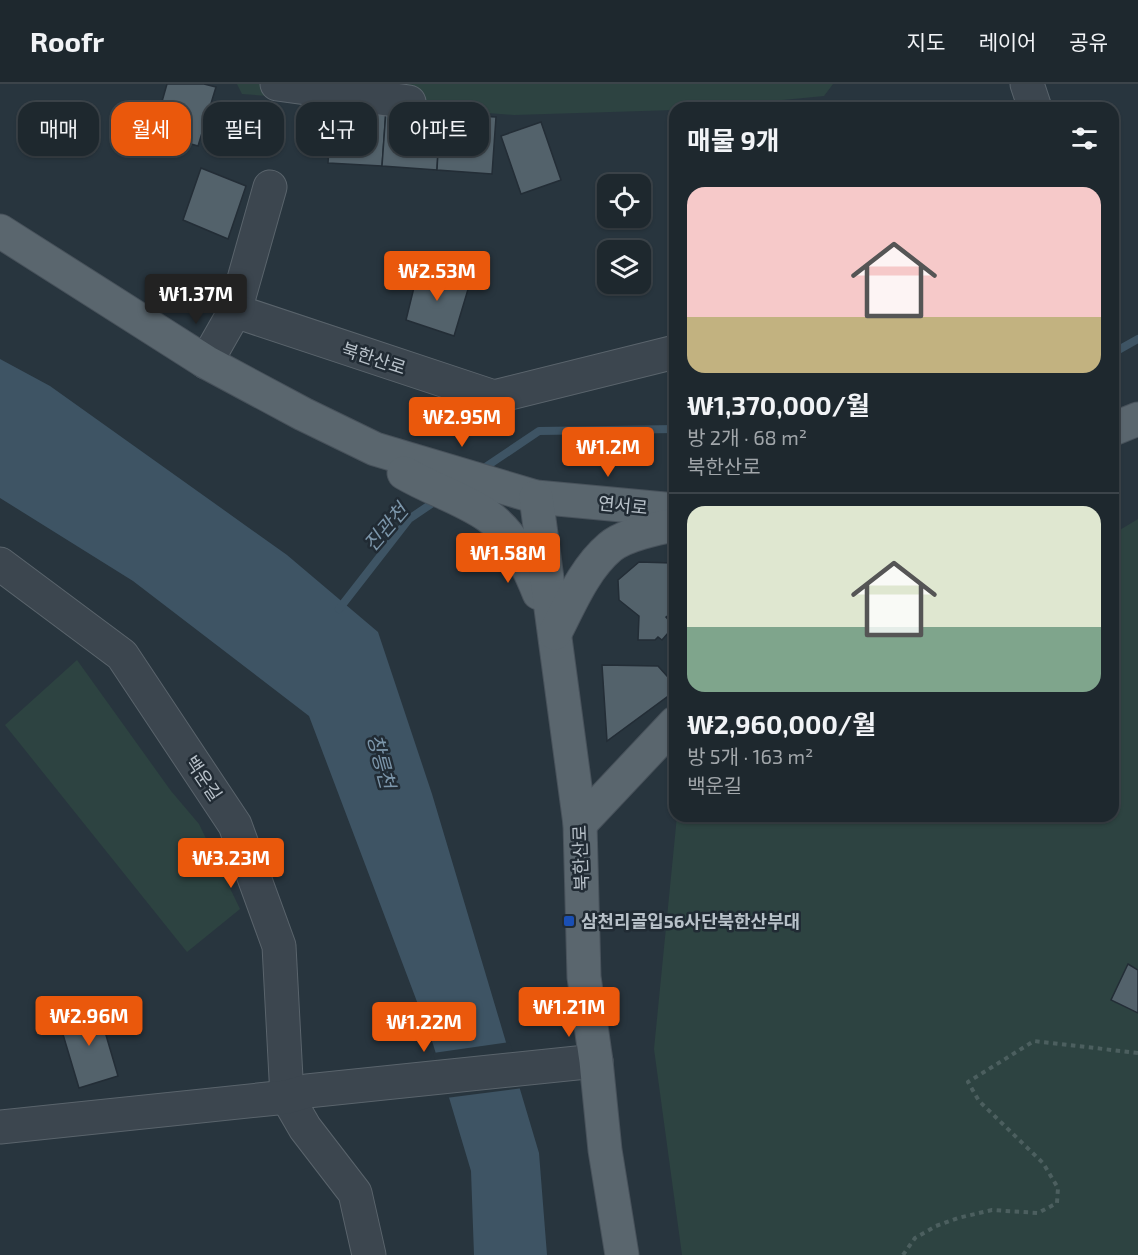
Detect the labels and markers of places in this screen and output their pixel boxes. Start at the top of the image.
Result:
pin: ₩2.53M [388,251,486,302]
pin: ₩1.37M [147,274,245,325]
pin: ₩2.95M [413,397,511,448]
pin: ₩1.2M [566,427,650,478]
pin: ₩1.58M [459,533,557,584]
pin: ₩3.23M [182,838,280,889]
place label: 삼천리골입56사단북한산부대 [581,910,800,932]
marker: 삼천리골입56사단북한산부대 [562,914,576,928]
pin: ₩1.21M [520,987,618,1038]
pin: ₩2.96M [40,996,138,1047]
pin: ₩1.22M [375,1002,473,1053]

